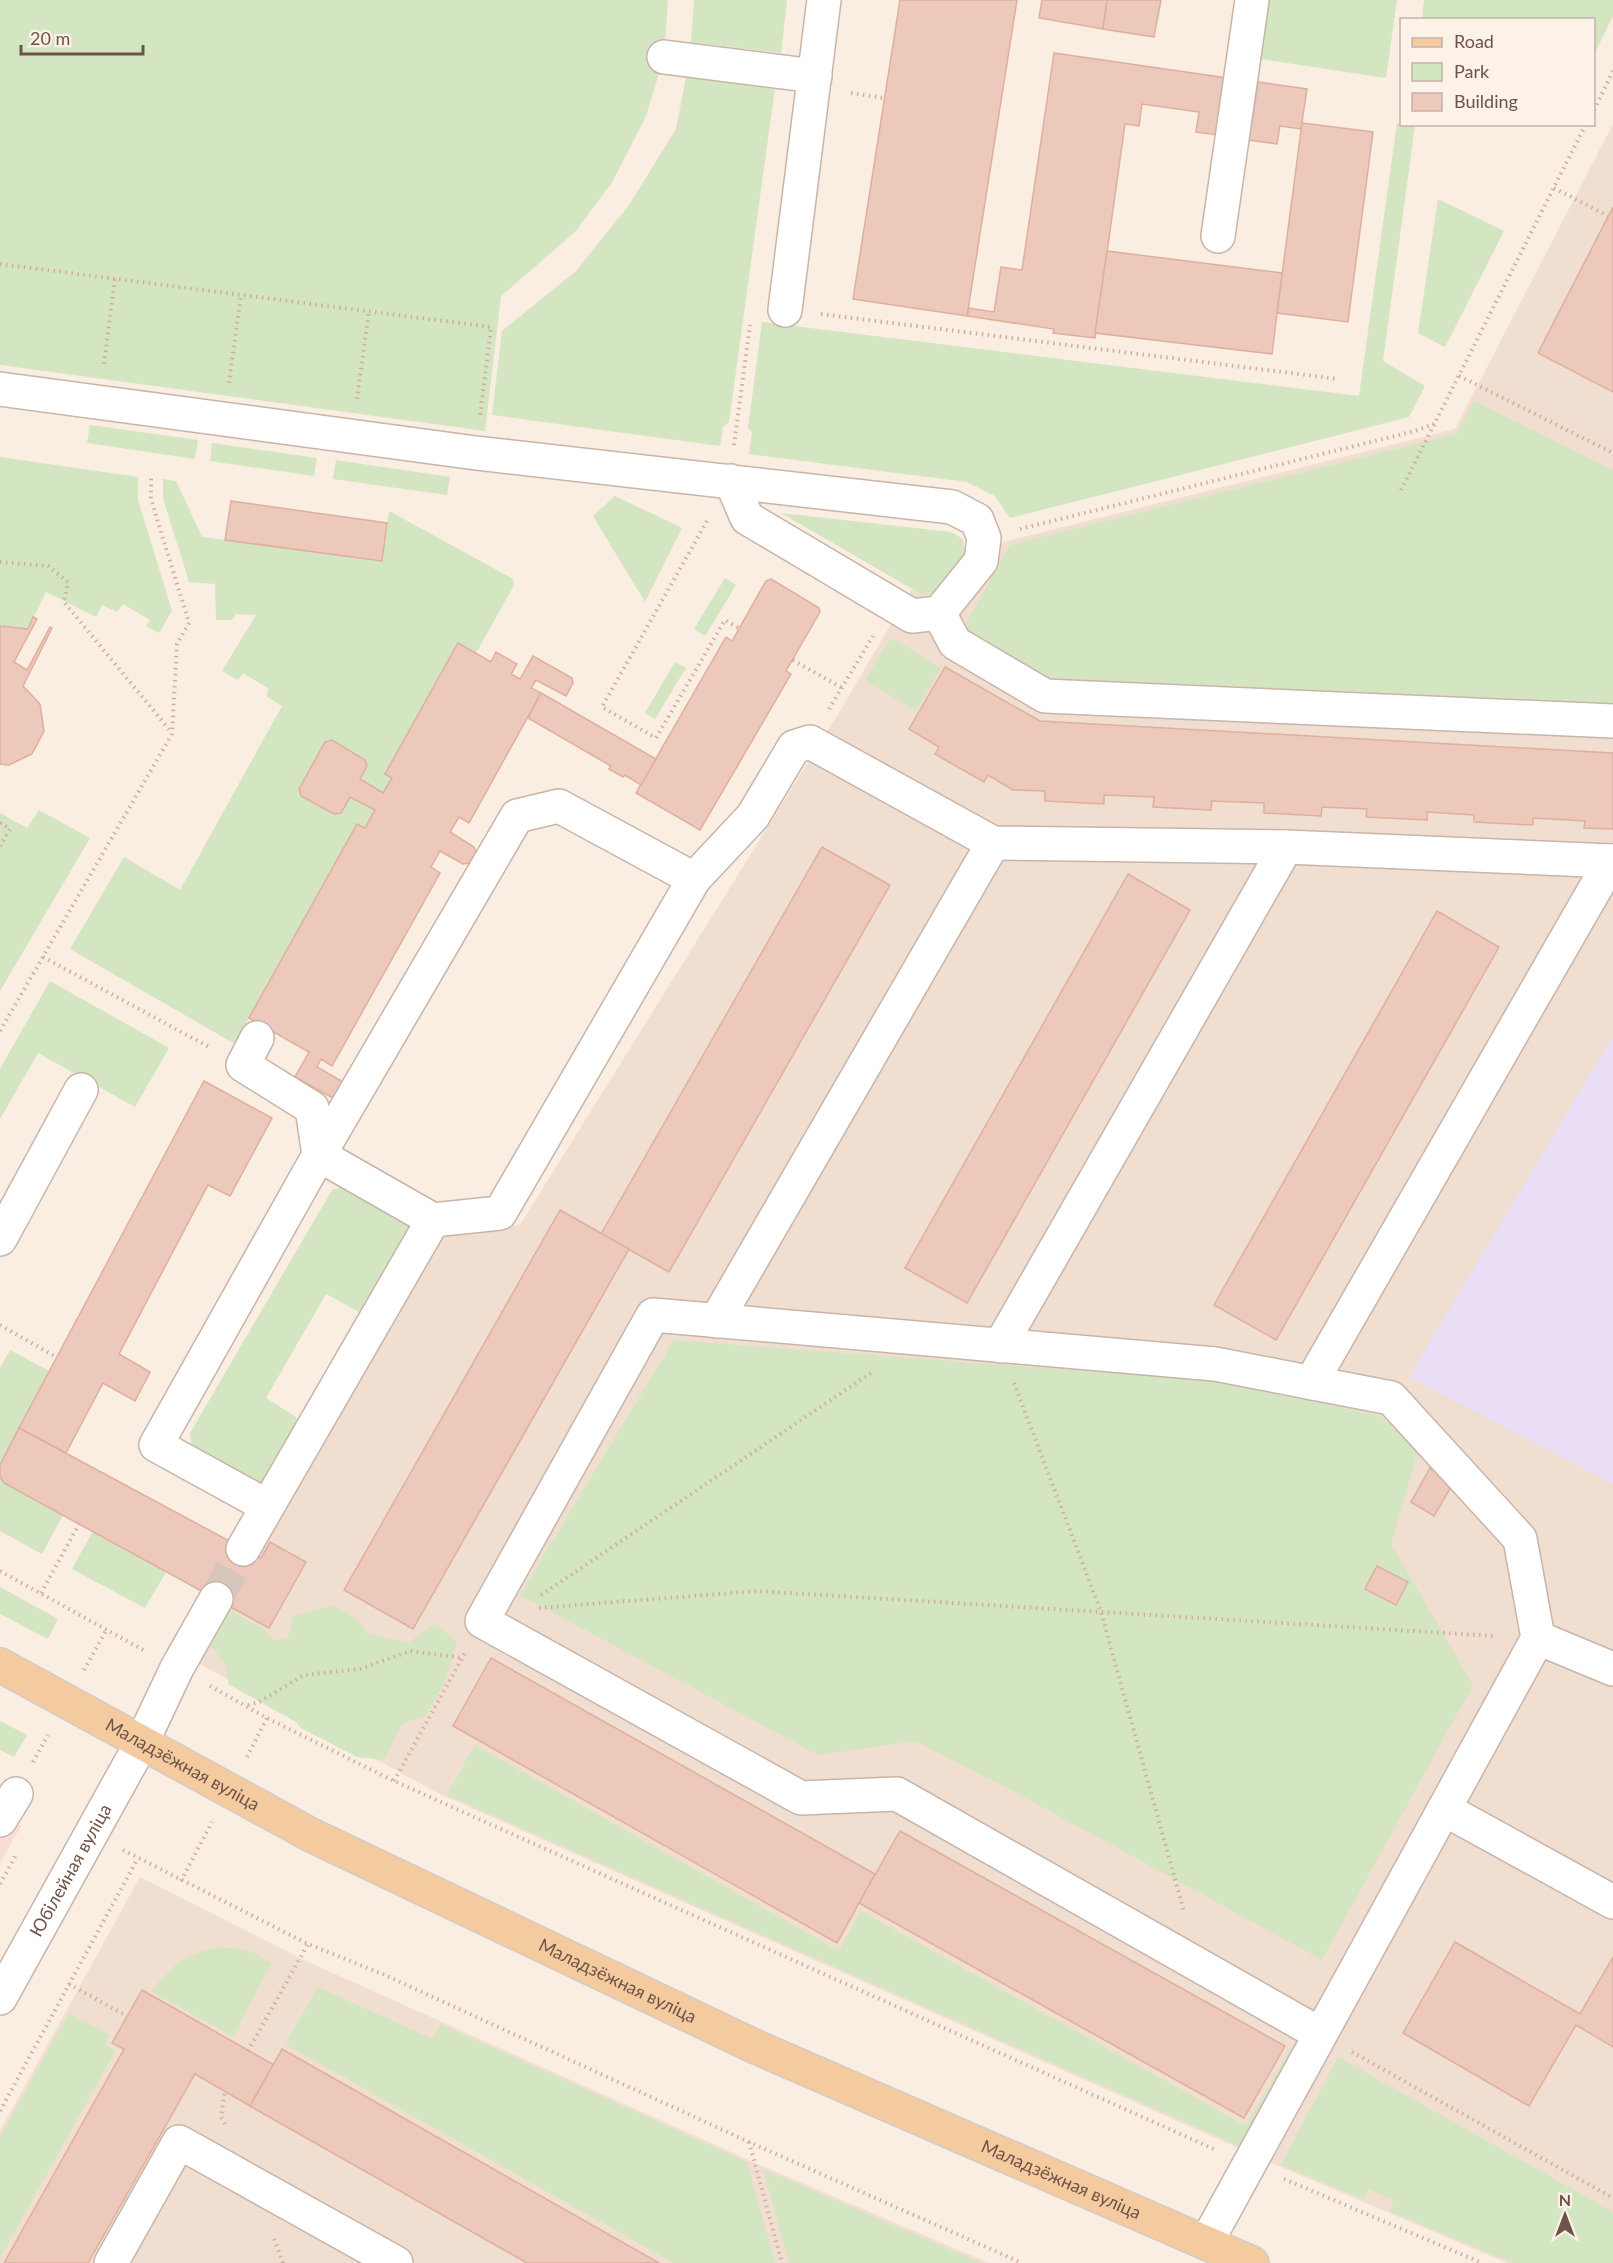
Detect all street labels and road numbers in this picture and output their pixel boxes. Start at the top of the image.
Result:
street label: Маладзёжная вуліца [102,1713,264,1815]
street label: Юбілейная вуліца [24,1800,116,1940]
street label: Маладзёжная вуліца [536,1933,700,2027]
street label: Маладзёжная вуліца [978,2134,1145,2223]

